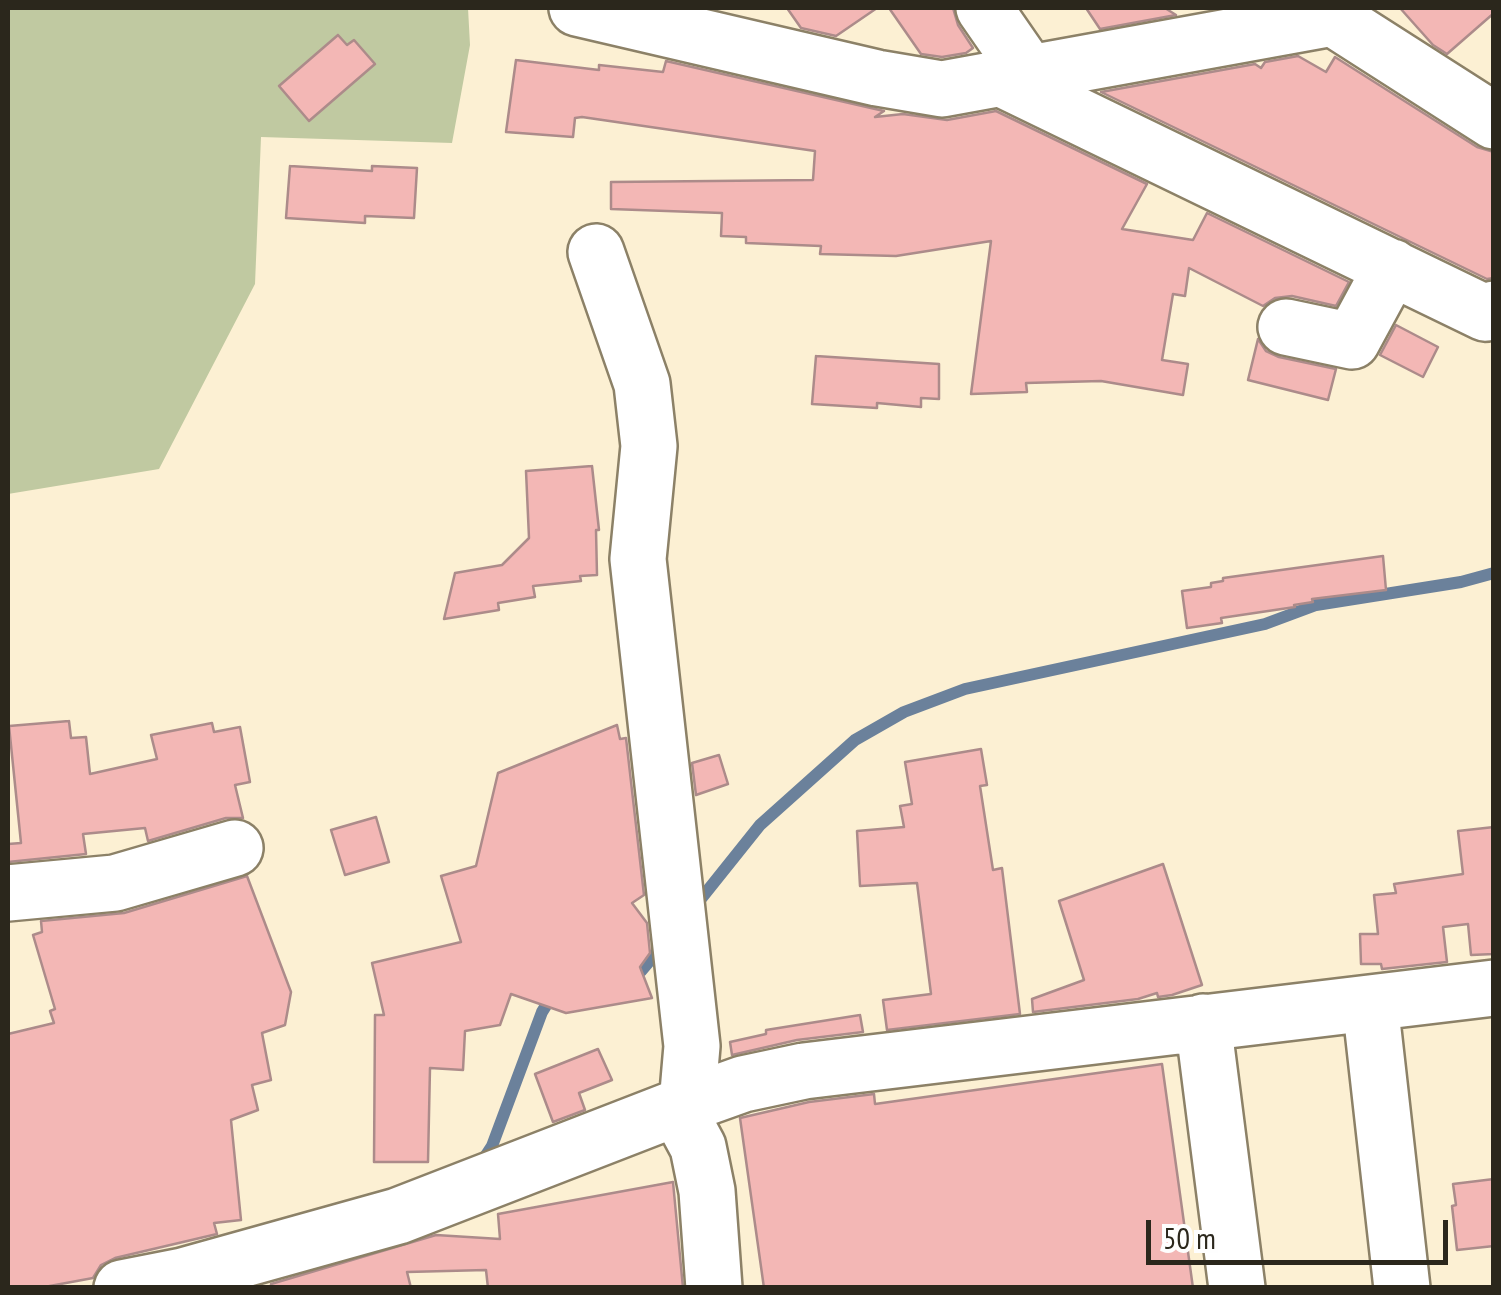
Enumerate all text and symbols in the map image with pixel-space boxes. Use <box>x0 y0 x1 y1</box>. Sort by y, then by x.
scale bar <box>1151 1200 1454 1262</box>
text: 50 m <box>1163 1218 1216 1257</box>

